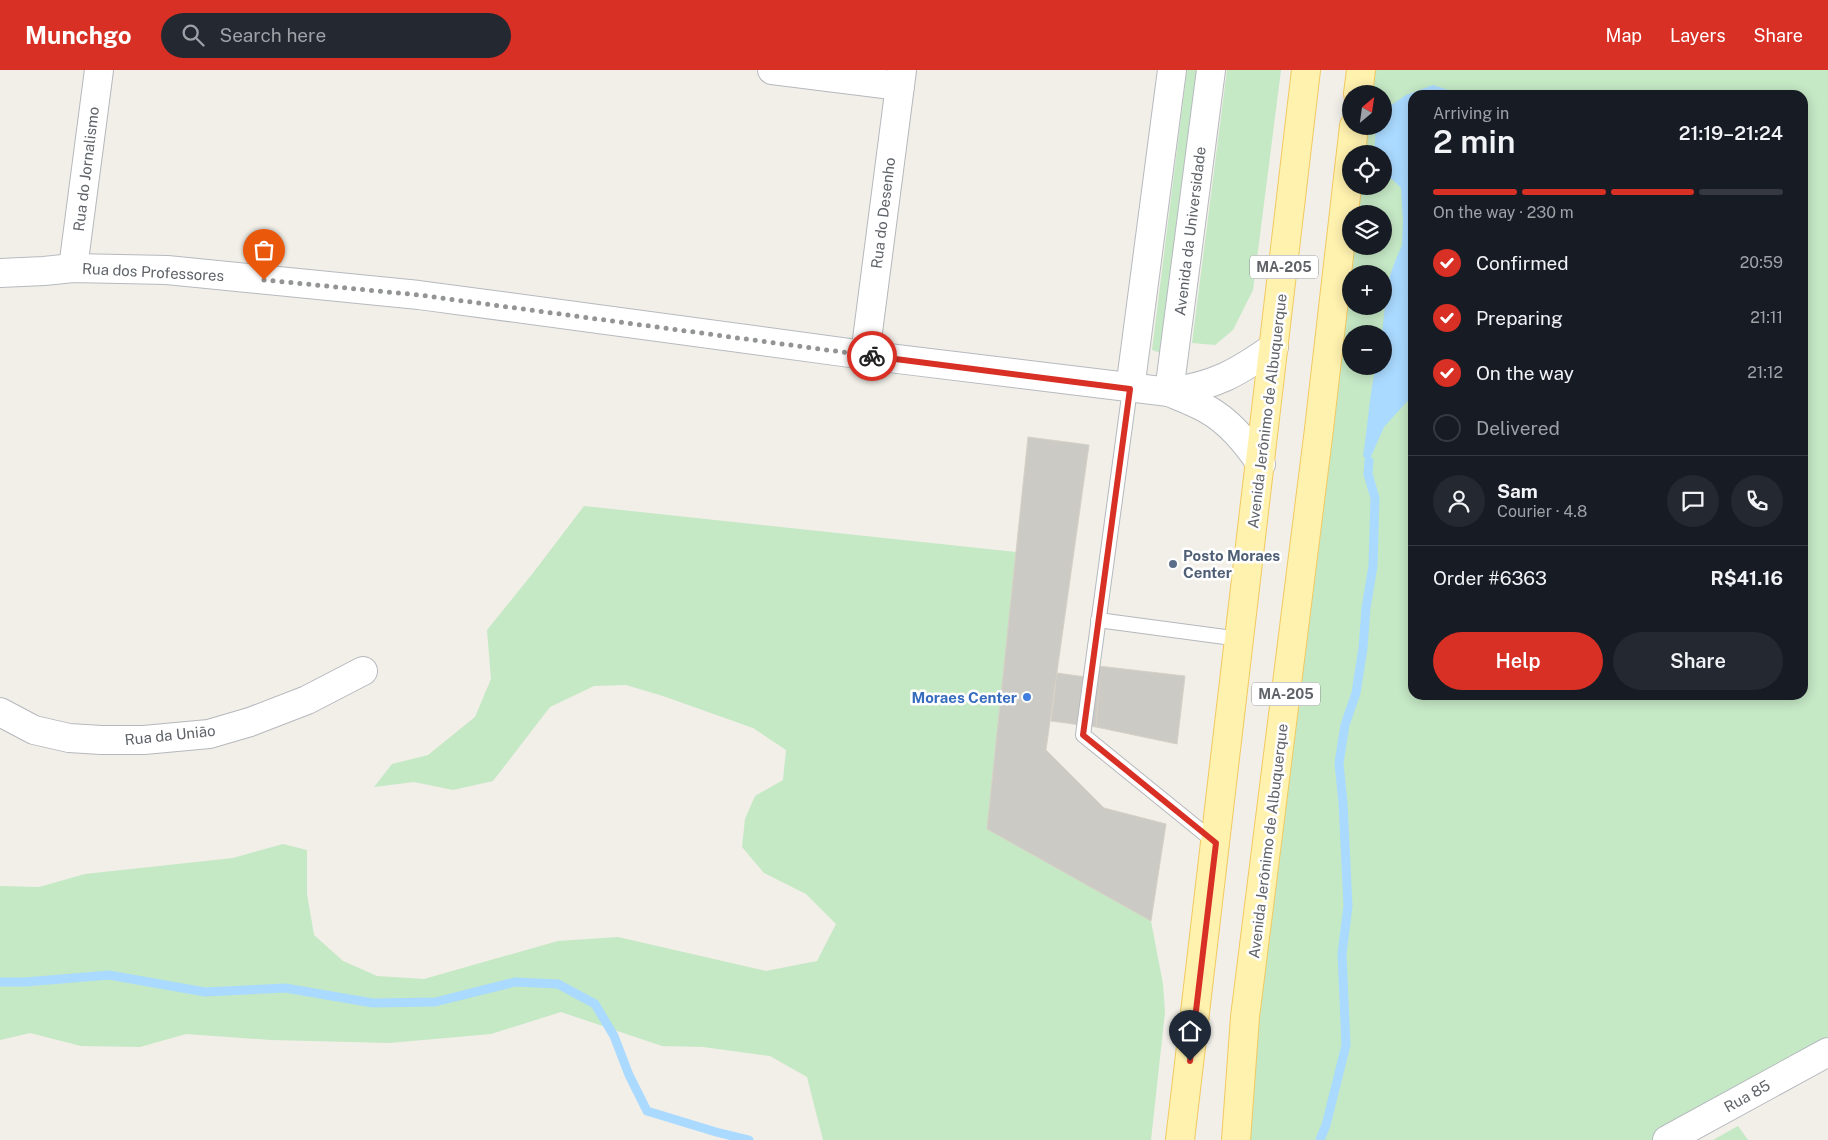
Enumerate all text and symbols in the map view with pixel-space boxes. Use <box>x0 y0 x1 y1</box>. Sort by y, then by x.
search box <box>161 13 511 58</box>
text: Munchgo <box>25 21 131 49</box>
icon: search <box>179 21 207 49</box>
text: Search here <box>219 24 326 46</box>
text: Map <box>1606 25 1642 46</box>
text: Layers <box>1670 25 1726 46</box>
text: Share <box>1754 25 1803 46</box>
north arrow <box>1342 85 1392 135</box>
map controls <box>1342 85 1392 375</box>
text: Arriving in <box>1433 104 1509 123</box>
street label: Rua do Jornalismo <box>70 106 102 232</box>
text: 21:19–21:24 <box>1679 122 1783 144</box>
text: 2 min <box>1433 123 1516 160</box>
street label: Avenida da Universidade <box>1171 145 1209 317</box>
button: locate <box>1342 145 1392 195</box>
street label: Rua do Desenho <box>868 156 898 270</box>
text: On the way · 230 m <box>1433 203 1574 222</box>
button: layers <box>1342 205 1392 255</box>
pin <box>243 229 285 280</box>
icon: bag <box>250 236 278 264</box>
icon: check <box>1433 249 1461 277</box>
text: Confirmed <box>1476 252 1569 274</box>
text: 20:59 <box>1740 253 1783 272</box>
road number: MA-205 <box>1250 256 1318 278</box>
street label: Rua dos Professores <box>82 260 224 284</box>
button: + <box>1342 265 1392 315</box>
street label: Avenida Jerônimo de Albuquerque <box>1244 293 1290 529</box>
icon: check <box>1433 304 1461 332</box>
text: Preparing <box>1476 307 1563 329</box>
text: 21:11 <box>1750 308 1783 327</box>
button: − <box>1342 325 1392 375</box>
courier <box>847 331 897 381</box>
icon: bike <box>858 342 886 370</box>
icon: check <box>1433 359 1461 387</box>
text: On the way <box>1476 362 1574 384</box>
text: 21:12 <box>1747 363 1783 382</box>
text: Delivered <box>1476 417 1560 439</box>
button: person <box>1433 475 1485 527</box>
button: chat <box>1667 475 1719 527</box>
button: phone <box>1731 475 1783 527</box>
text: Sam <box>1497 480 1538 502</box>
text: Courier · 4.8 <box>1497 502 1587 521</box>
place label: Posto Moraes Center <box>1183 547 1280 581</box>
marker: Posto Moraes Center <box>1167 558 1179 570</box>
text: Order #6363 <box>1433 567 1547 589</box>
text: R$41.16 <box>1710 567 1783 589</box>
button: Help <box>1433 632 1603 690</box>
button: Share <box>1613 632 1783 690</box>
road number: MA-205 <box>1252 682 1320 706</box>
place label: Moraes Center <box>912 689 1017 706</box>
marker: Moraes Center <box>1021 691 1033 703</box>
street label: Rua da União <box>124 722 216 748</box>
street label: Avenida Jerônimo de Albuquerque <box>1245 723 1291 959</box>
pin <box>1169 1010 1211 1061</box>
icon: home <box>1176 1017 1204 1045</box>
street label: Rua 85 <box>1721 1076 1773 1116</box>

